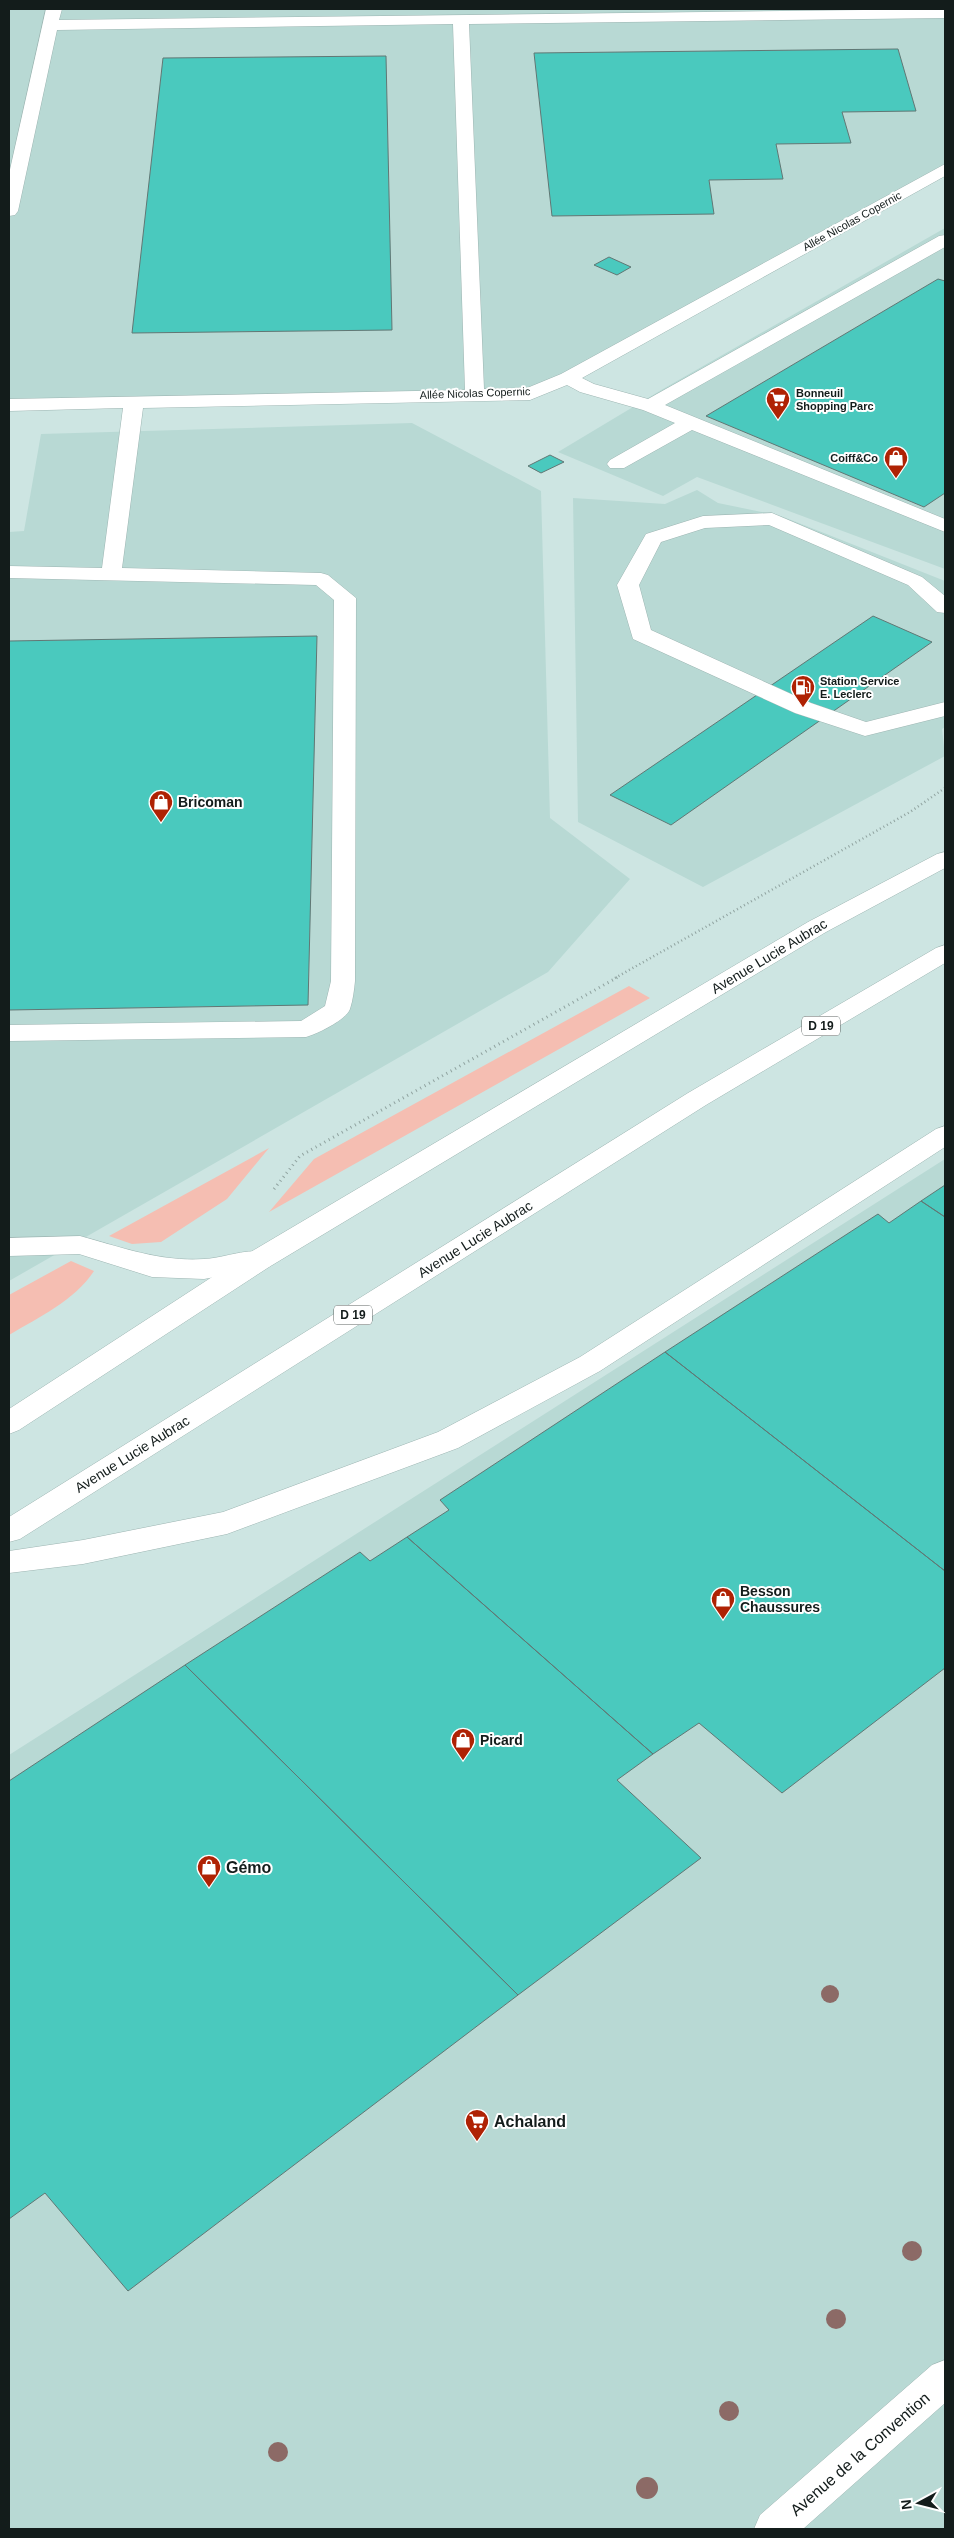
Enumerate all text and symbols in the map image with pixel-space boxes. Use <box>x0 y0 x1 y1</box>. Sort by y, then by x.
street label: Allée Nicolas Copernic <box>801 189 904 253</box>
street label: Allée Nicolas Copernic <box>419 385 531 401</box>
supermarket icon: Bonneuil Shopping Parc <box>765 386 791 420</box>
place label: Bonneuil Shopping Parc <box>796 387 874 412</box>
shop icon: Coiff&Co <box>883 445 909 479</box>
place label: Coiff&Co <box>830 452 878 464</box>
fuel station icon: Station Service E. Leclerc <box>790 674 816 708</box>
place label: Station Service E. Leclerc <box>820 675 899 700</box>
shop icon: Bricoman <box>148 789 174 823</box>
place label: Bricoman <box>178 794 243 810</box>
street label: Avenue Lucie Aubrac <box>708 915 830 997</box>
road number: D 19 <box>802 1016 840 1036</box>
street label: Avenue Lucie Aubrac <box>415 1197 535 1281</box>
road number: D 19 <box>334 1306 372 1324</box>
street label: Avenue Lucie Aubrac <box>72 1412 192 1496</box>
place label: Besson Chaussures <box>740 1583 820 1615</box>
shop icon: Besson Chaussures <box>710 1586 736 1620</box>
shop icon: Picard <box>450 1727 476 1761</box>
place label: Picard <box>480 1732 523 1748</box>
shop icon: Gémo <box>196 1854 222 1888</box>
place label: Gémo <box>226 1859 272 1876</box>
supermarket icon: Achaland <box>464 2108 490 2142</box>
place label: Achaland <box>494 2113 566 2130</box>
street label: Avenue de la Convention <box>787 2389 933 2519</box>
north arrow <box>894 2478 944 2528</box>
text: N <box>898 2499 915 2511</box>

